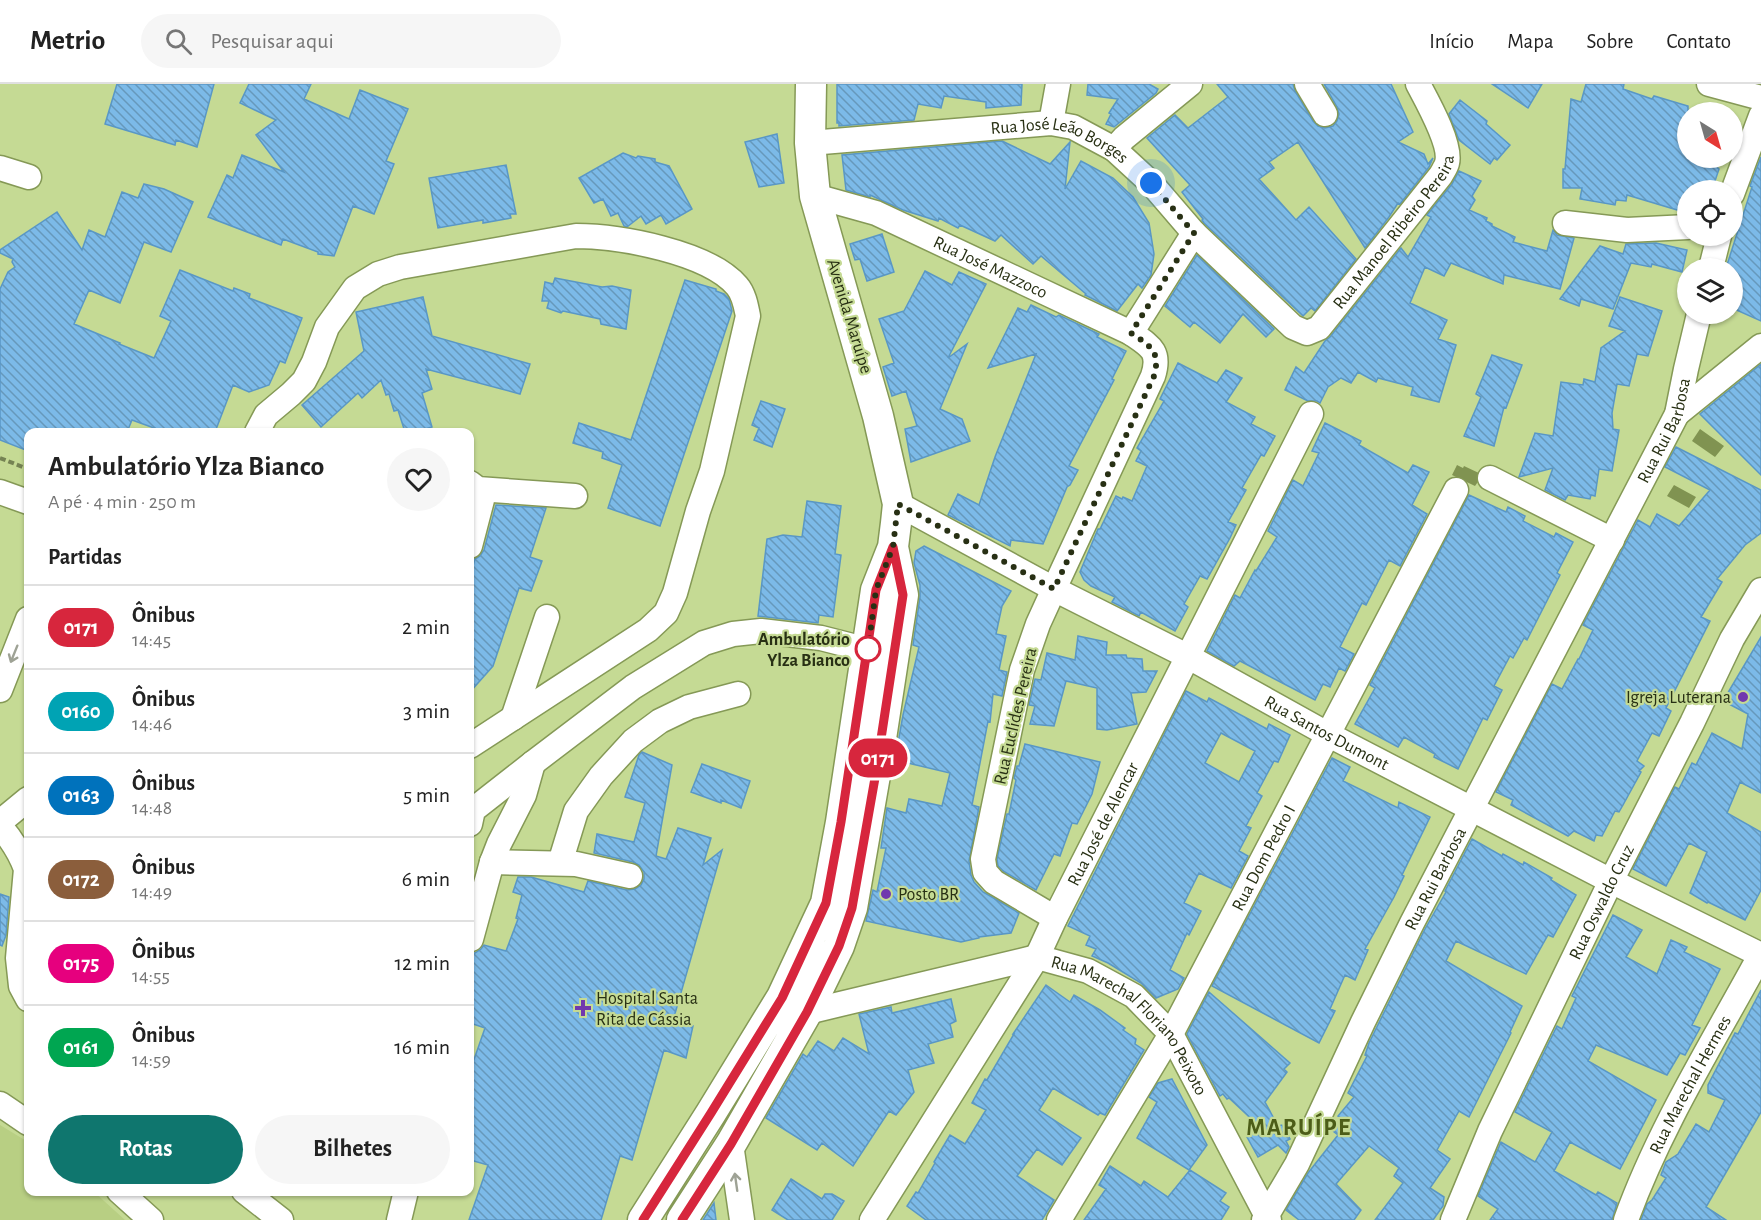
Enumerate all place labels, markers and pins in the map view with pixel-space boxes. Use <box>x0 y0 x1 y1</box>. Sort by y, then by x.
place label: Ambulatório Ylza Bianco <box>758 631 850 670</box>
marker: Ambulatório Ylza Bianco <box>855 636 881 662</box>
place label: Igreja Luterana <box>1626 689 1731 707</box>
marker: Igreja Luterana <box>1736 690 1750 704</box>
place label: Posto BR <box>898 886 959 904</box>
marker: Posto BR <box>879 887 893 901</box>
place label: Hospital Santa Rita de Cássia <box>596 990 698 1029</box>
marker: Hospital Santa Rita de Cássia <box>574 999 592 1017</box>

